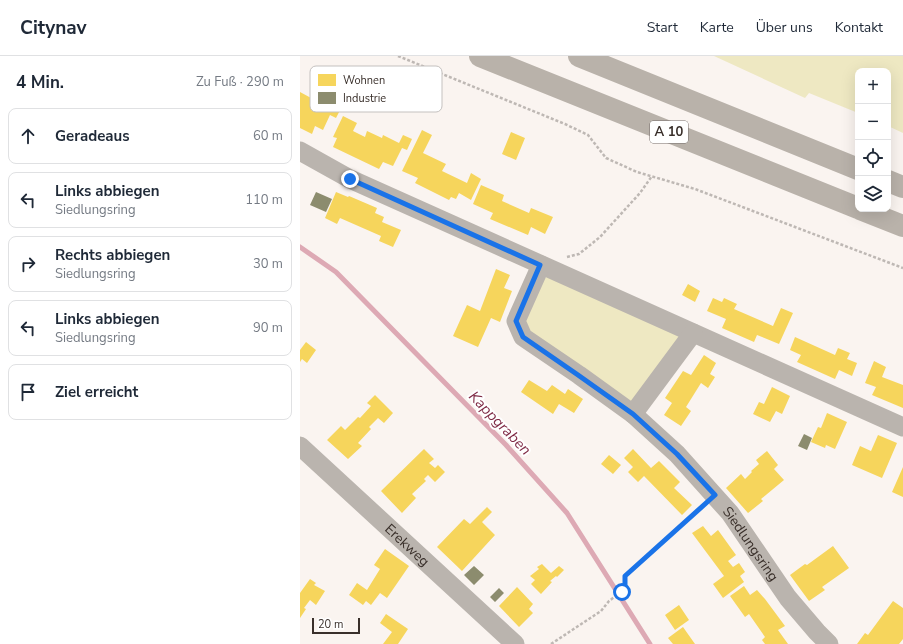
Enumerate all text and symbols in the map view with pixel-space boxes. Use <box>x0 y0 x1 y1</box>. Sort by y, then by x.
text: Citynav <box>20 15 87 41</box>
text: Start <box>647 18 678 37</box>
text: Karte <box>700 18 734 37</box>
text: Über uns <box>756 18 813 37</box>
text: Kontakt <box>835 18 883 37</box>
legend <box>310 66 442 112</box>
map controls <box>855 68 891 212</box>
button: + <box>855 68 891 104</box>
text: 4 Min. <box>16 71 64 94</box>
text: Zu Fuß · 290 m <box>196 73 284 91</box>
text: Wohnen <box>343 73 385 88</box>
text: Industrie <box>343 91 386 106</box>
button: − <box>855 104 891 140</box>
road number: A 10 <box>650 121 688 143</box>
icon: ahead <box>17 125 39 147</box>
text: Geradeaus <box>55 126 130 146</box>
text: 60 m <box>253 127 283 145</box>
button: locate <box>855 140 891 176</box>
route end <box>341 170 359 188</box>
button: layers <box>855 176 891 212</box>
text: Links abbiegen <box>55 181 159 201</box>
icon: left <box>17 189 39 211</box>
text: 110 m <box>245 191 283 209</box>
text: Siedlungsring <box>55 201 136 219</box>
text: Rechts abbiegen <box>55 245 170 265</box>
icon: right <box>17 253 39 275</box>
text: 30 m <box>253 255 283 273</box>
text: Siedlungsring <box>55 265 136 283</box>
text: Links abbiegen <box>55 309 159 329</box>
icon: left <box>17 317 39 339</box>
text: 90 m <box>253 319 283 337</box>
text: Siedlungsring <box>55 329 136 347</box>
icon: arrive <box>17 381 39 403</box>
text: Ziel erreicht <box>55 382 138 402</box>
water label: Kappgraben <box>464 387 536 459</box>
street label: Siedlungsring <box>719 502 783 585</box>
street label: Erekweg <box>381 519 434 570</box>
route start <box>613 583 631 601</box>
scale bar <box>312 616 360 635</box>
text: 20 m <box>318 617 343 632</box>

